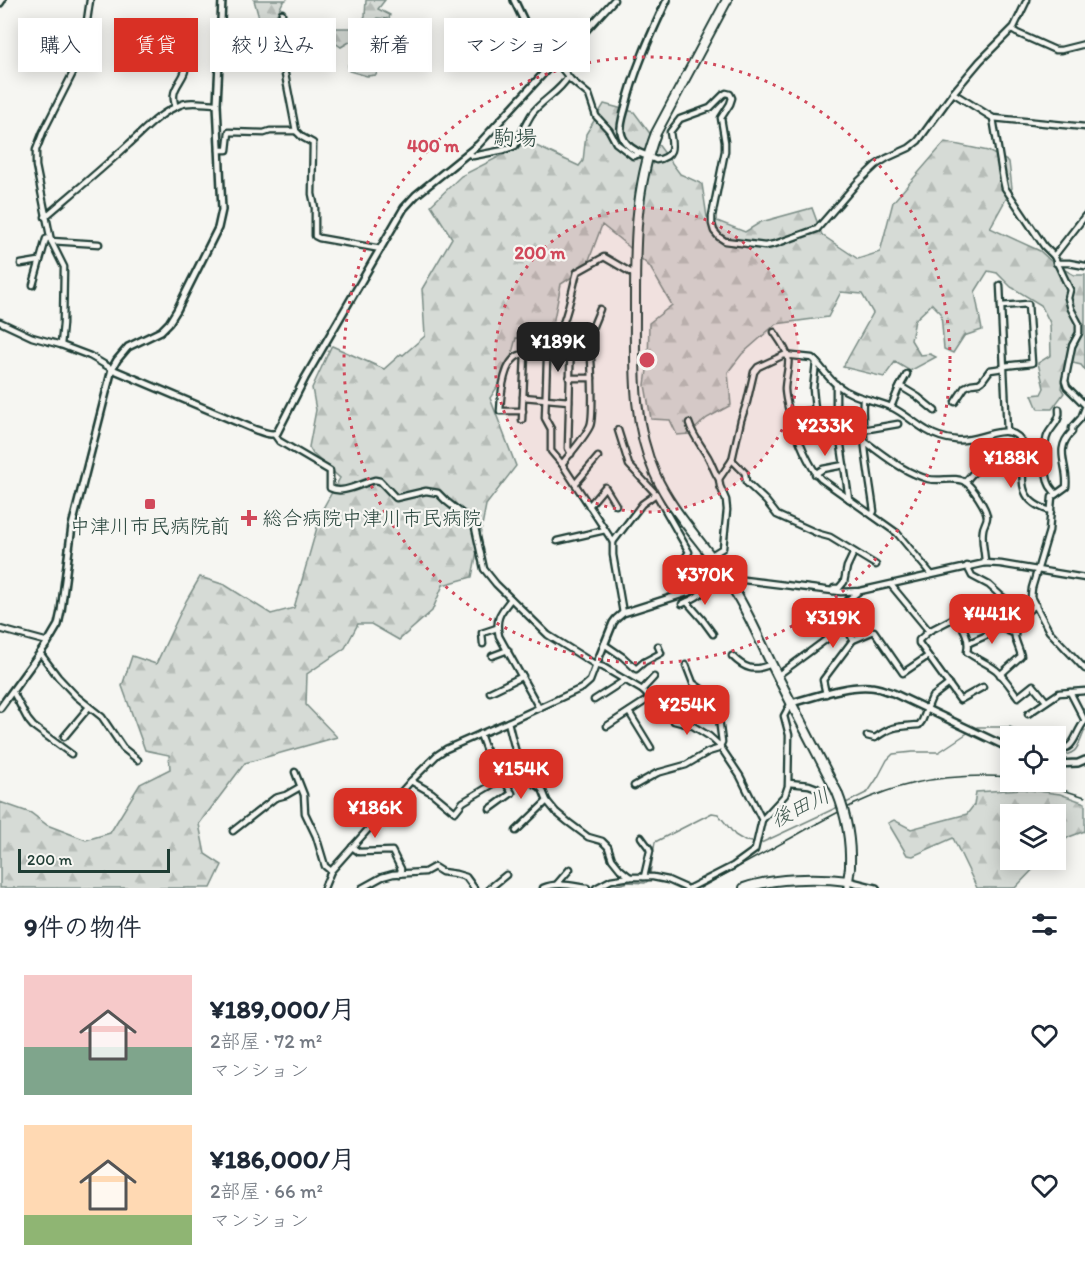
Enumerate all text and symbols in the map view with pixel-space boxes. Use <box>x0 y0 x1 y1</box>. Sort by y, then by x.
chip: 購入 <box>18 18 102 72</box>
chip: 賃貸 <box>114 18 198 72</box>
chip: 絞り込み <box>210 18 336 72</box>
chip: 新着 <box>348 18 432 72</box>
chip: マンション <box>444 18 590 72</box>
district label: 駒場 <box>493 124 537 151</box>
text: 400 m <box>407 135 460 157</box>
text: 200 m <box>515 242 566 264</box>
pin: ¥189K <box>516 322 600 373</box>
text: ¥189K <box>531 329 585 353</box>
centre of rings <box>637 350 657 370</box>
pin: ¥233K <box>783 406 867 457</box>
text: ¥233K <box>797 413 853 437</box>
pin: ¥188K <box>969 438 1053 489</box>
text: ¥188K <box>983 445 1039 469</box>
marker: 中津川市民病院前 <box>143 497 157 511</box>
place label: 総合病院中津川市民病院 <box>262 506 482 530</box>
marker: 総合病院中津川市民病院 <box>240 509 258 527</box>
place label: 中津川市民病院前 <box>70 514 230 538</box>
pin: ¥370K <box>663 555 747 606</box>
text: ¥370K <box>676 562 734 586</box>
pin: ¥441K <box>950 594 1034 645</box>
pin: ¥319K <box>791 598 875 649</box>
text: ¥441K <box>963 601 1021 625</box>
text: ¥319K <box>806 605 860 629</box>
pin: ¥254K <box>645 685 729 736</box>
text: ¥254K <box>658 692 716 716</box>
map controls <box>1000 726 1066 870</box>
button: locate <box>1000 726 1066 792</box>
pin: ¥154K <box>479 749 563 800</box>
text: ¥154K <box>493 756 549 780</box>
water label: 後田川 <box>766 782 834 832</box>
pin: ¥186K <box>333 788 417 839</box>
text: ¥186K <box>348 795 402 819</box>
button: layers <box>1000 804 1066 870</box>
scale bar <box>18 846 170 874</box>
text: 200 m <box>27 850 72 869</box>
icon: filters <box>1028 908 1061 941</box>
text: 9件の物件 <box>24 911 142 943</box>
text: ¥189,000/月 <box>210 993 356 1025</box>
icon: home <box>72 999 144 1071</box>
icon: heart <box>1028 1019 1061 1052</box>
text: 2部屋 · 72 m² <box>210 1029 322 1053</box>
text: マンション <box>210 1058 309 1082</box>
text: ¥186,000/月 <box>210 1143 356 1175</box>
icon: home <box>72 1149 144 1221</box>
icon: heart <box>1028 1169 1061 1202</box>
text: 2部屋 · 66 m² <box>210 1179 323 1203</box>
text: マンション <box>210 1208 309 1232</box>

